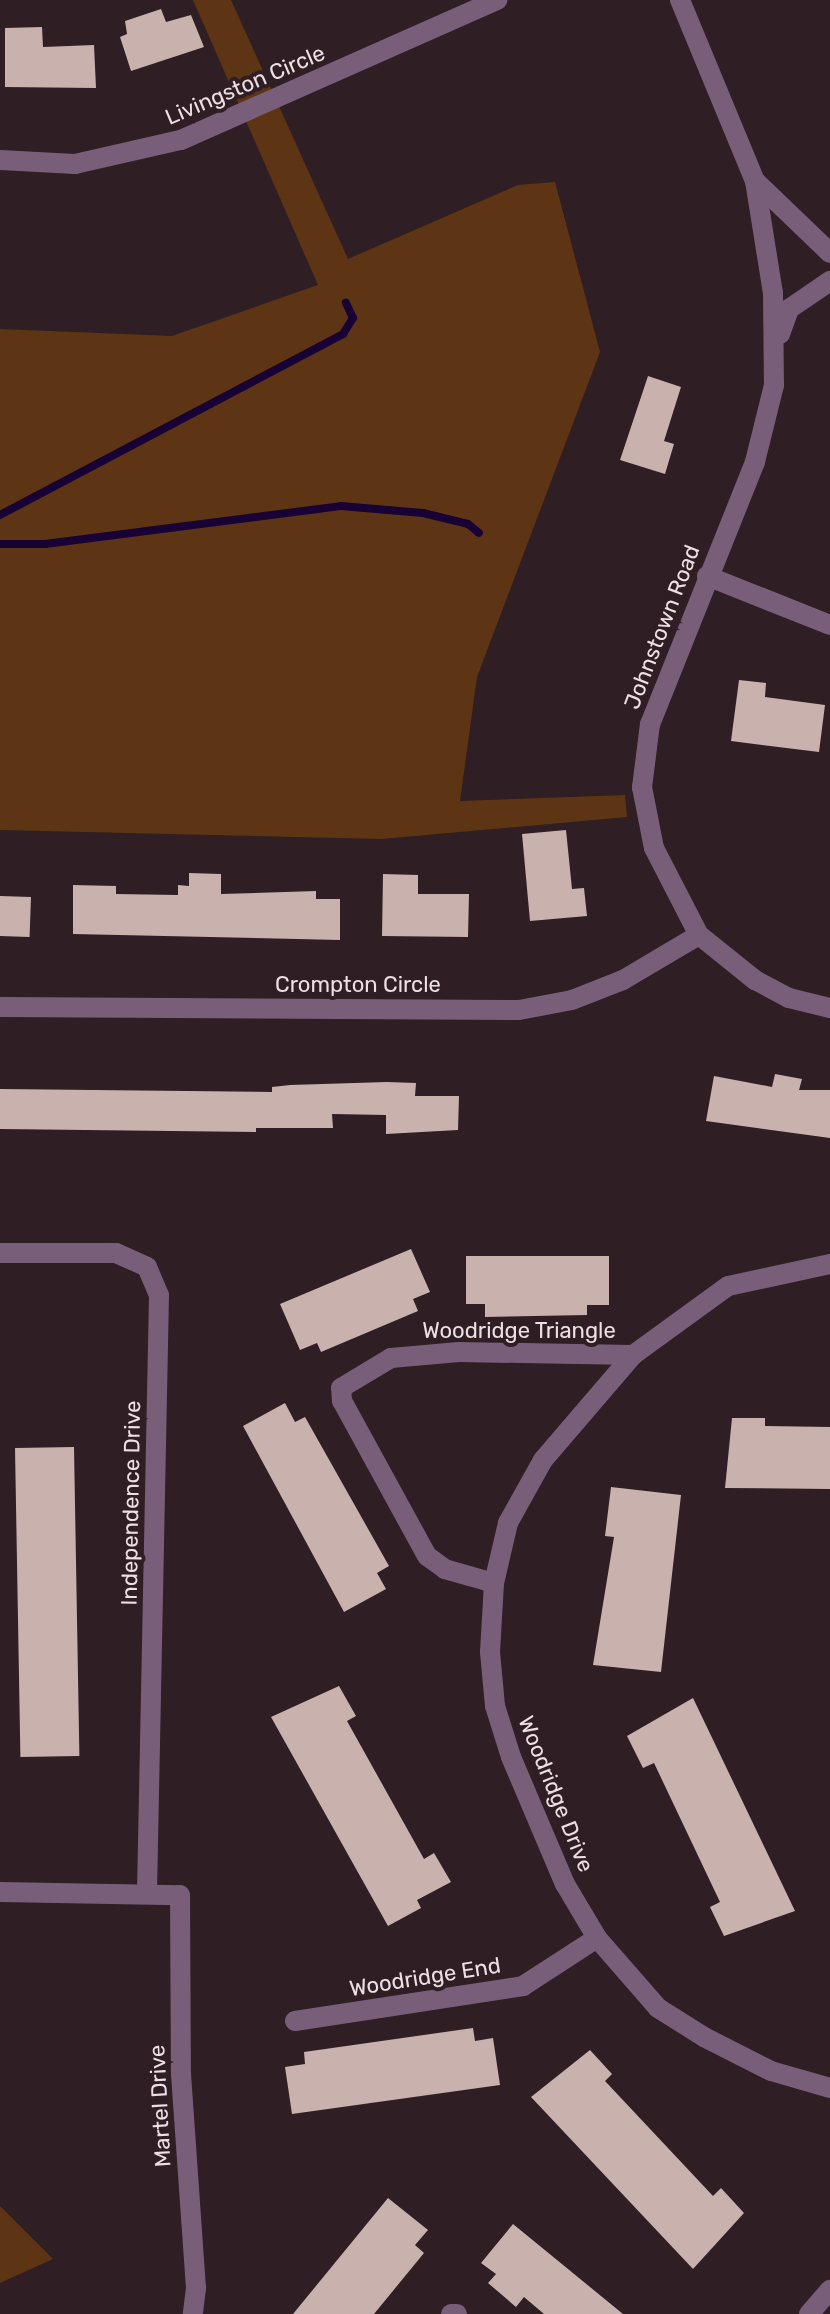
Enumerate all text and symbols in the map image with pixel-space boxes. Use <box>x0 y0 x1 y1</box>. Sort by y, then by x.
street label: Livingston Circle <box>161 39 329 131</box>
street label: Johnstown Road <box>619 541 705 713</box>
street label: Crompton Circle <box>275 972 441 998</box>
street label: Woodridge Triangle <box>422 1318 616 1344</box>
street label: Independence Drive <box>116 1400 146 1606</box>
street label: Woodridge Drive <box>513 1712 599 1876</box>
street label: Woodridge End <box>347 1952 503 2002</box>
street label: Martel Drive <box>144 2044 176 2168</box>

